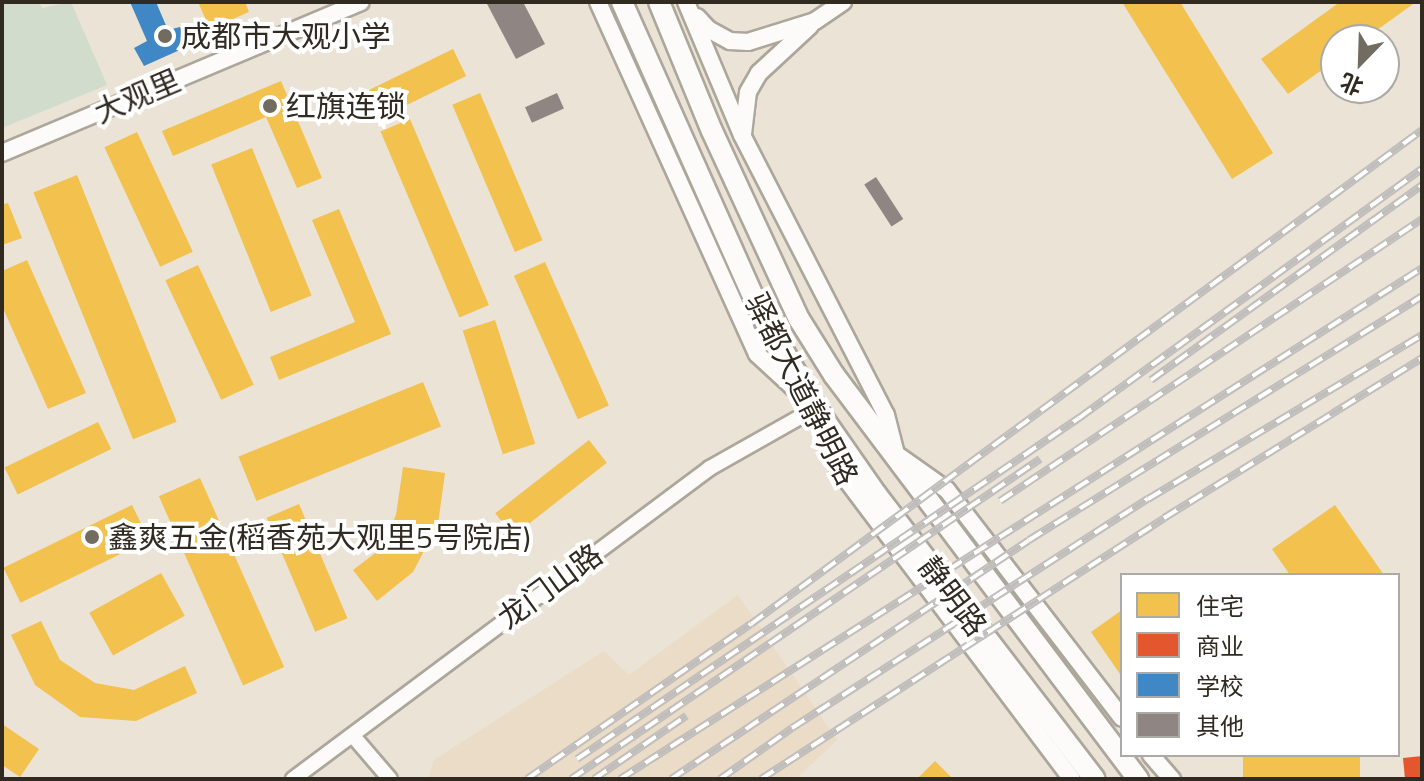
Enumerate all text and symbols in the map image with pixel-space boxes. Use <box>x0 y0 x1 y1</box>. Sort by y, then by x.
place label: 成都市大观小学 <box>181 18 391 54</box>
north arrow <box>1320 24 1400 104</box>
marker: 成都市大观小学 <box>156 27 174 45</box>
street label: 大观里 <box>89 62 185 130</box>
text: 北 <box>1335 64 1368 104</box>
place label: 红旗连锁 <box>286 88 406 124</box>
marker: 红旗连锁 <box>261 97 279 115</box>
street label: 驿都大道静明路 <box>738 287 866 491</box>
place label: 鑫爽五金(稻香苑大观里5号院店) <box>108 519 531 555</box>
marker: 鑫爽五金(稻香苑大观里5号院店) <box>83 528 101 546</box>
street label: 龙门山路 <box>491 536 609 636</box>
street label: 静明路 <box>912 549 994 643</box>
legend <box>1120 573 1400 757</box>
text: 住宅 <box>1196 588 1244 624</box>
text: 商业 <box>1196 628 1244 664</box>
text: 学校 <box>1196 668 1244 704</box>
text: 其他 <box>1196 708 1244 744</box>

